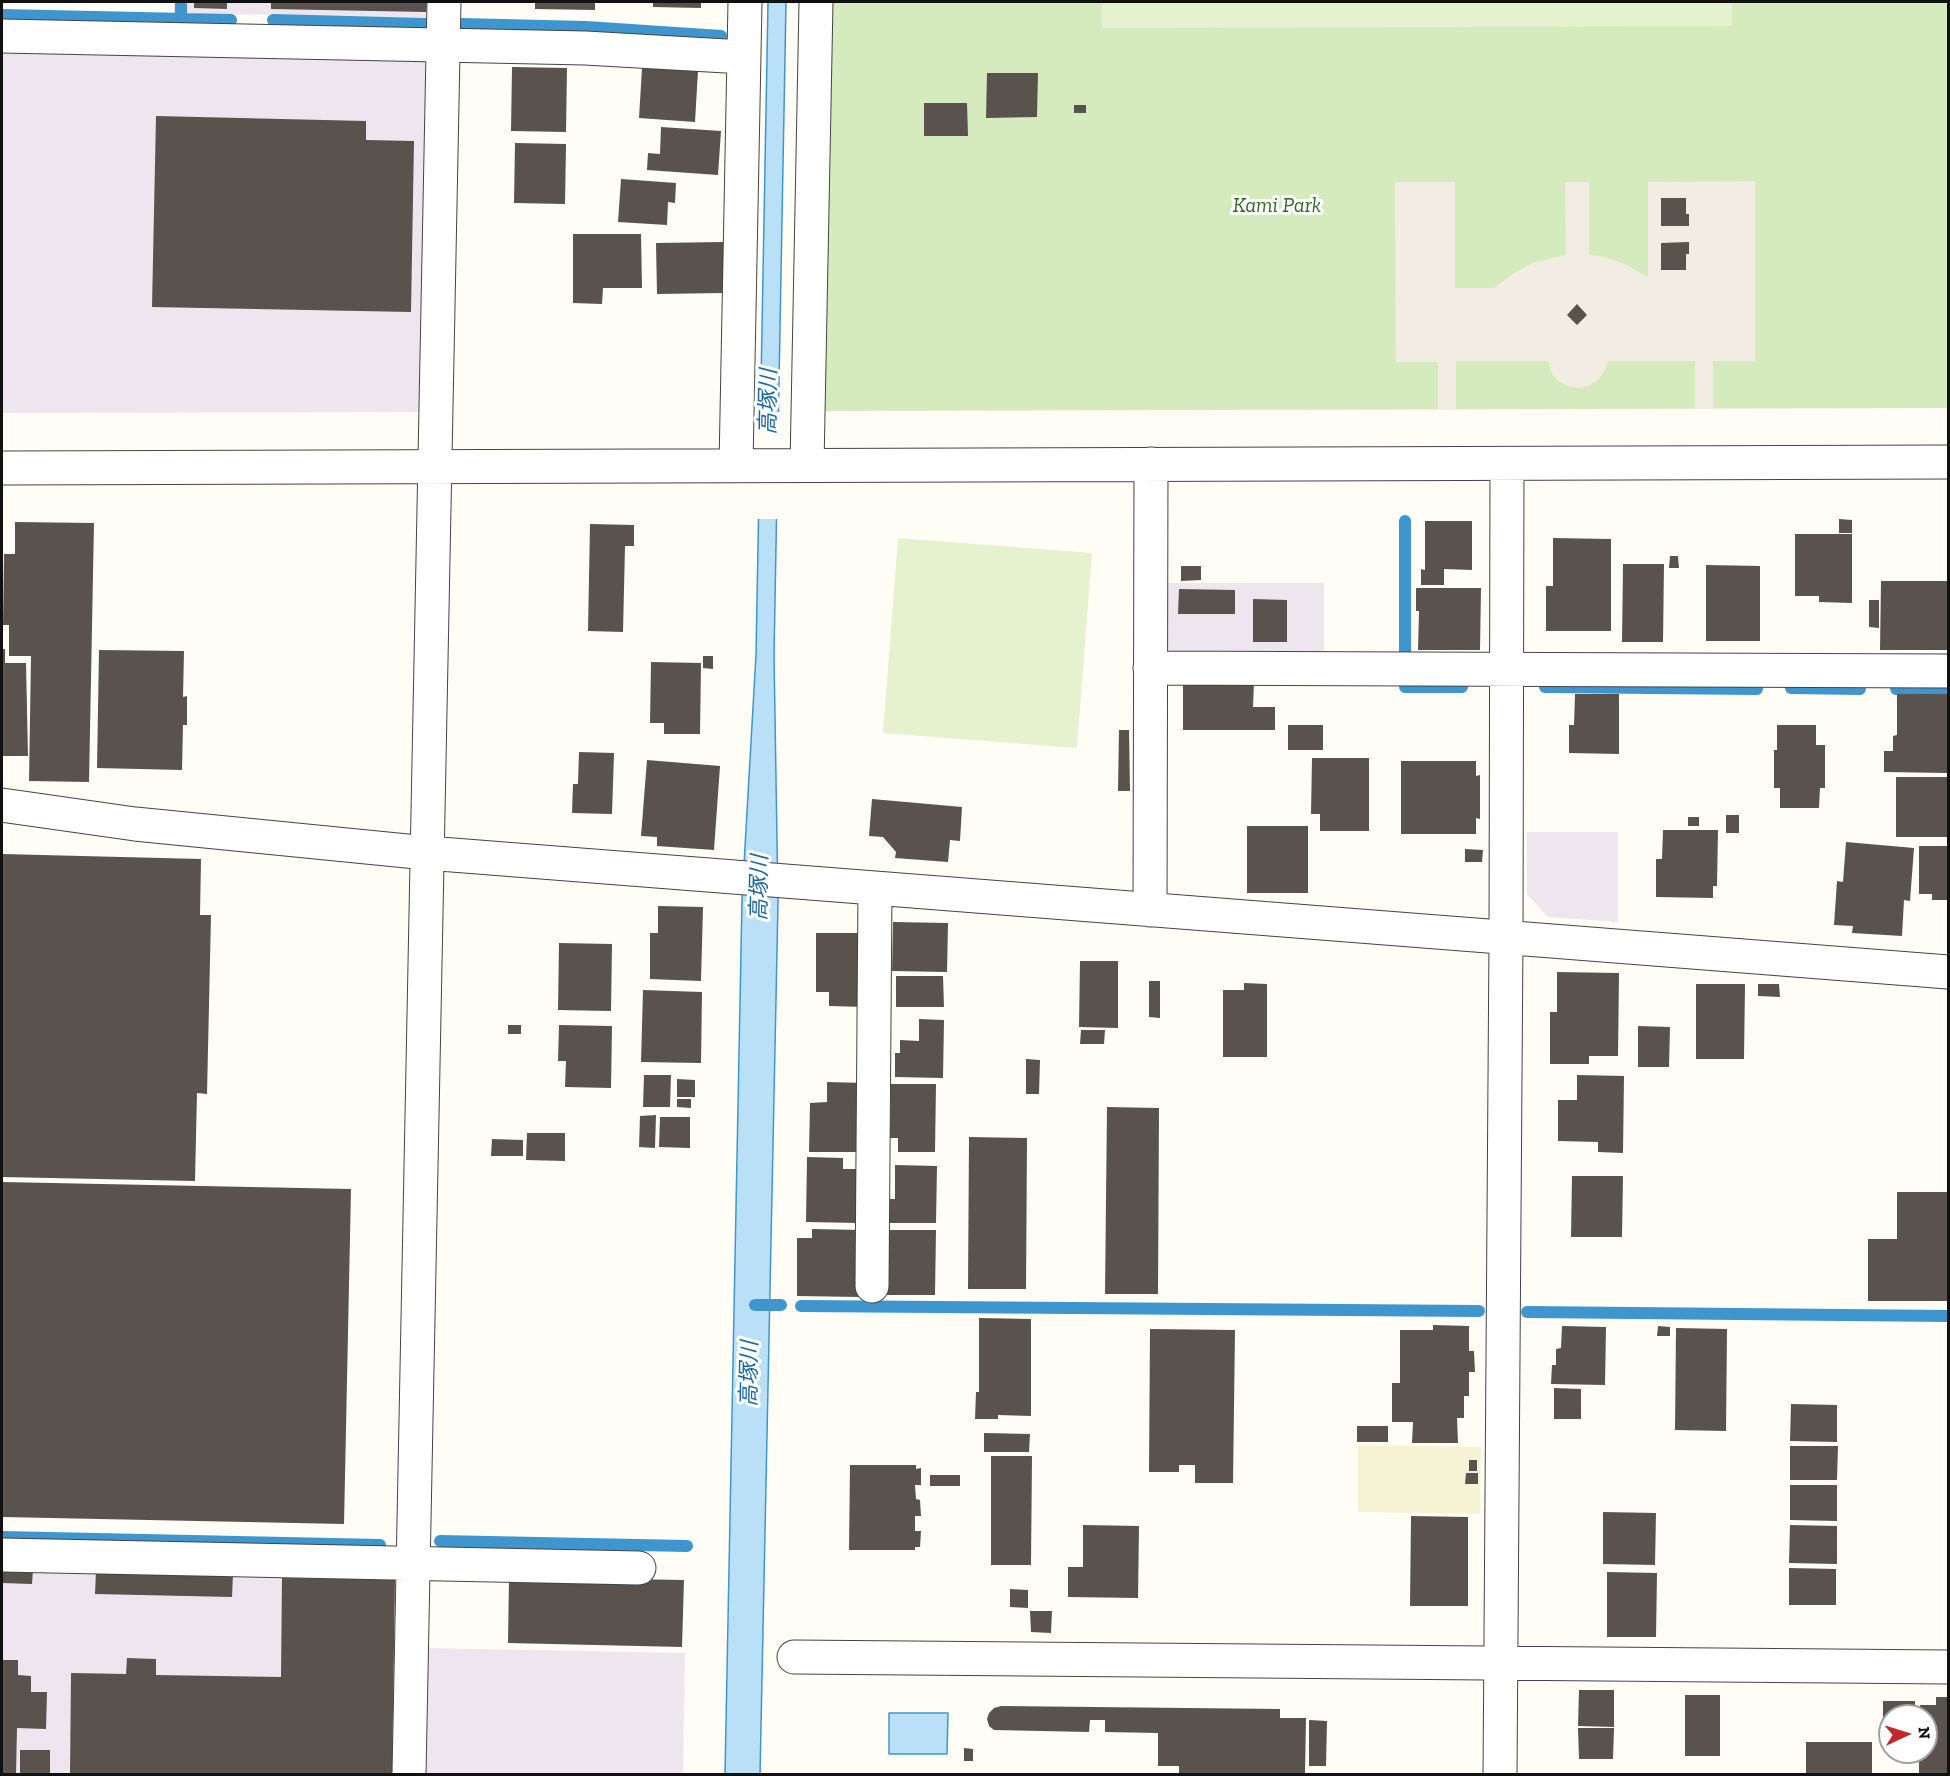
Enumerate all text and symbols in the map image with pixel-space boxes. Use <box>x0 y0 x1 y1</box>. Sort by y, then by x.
park label: Kami Park <box>1233 193 1321 219</box>
water label: 高塚川 <box>755 369 783 435</box>
water label: 高塚川 <box>746 855 774 921</box>
water label: 高塚川 <box>736 1341 764 1407</box>
north arrow <box>1878 1704 1938 1764</box>
text: N <box>1915 1726 1934 1740</box>

